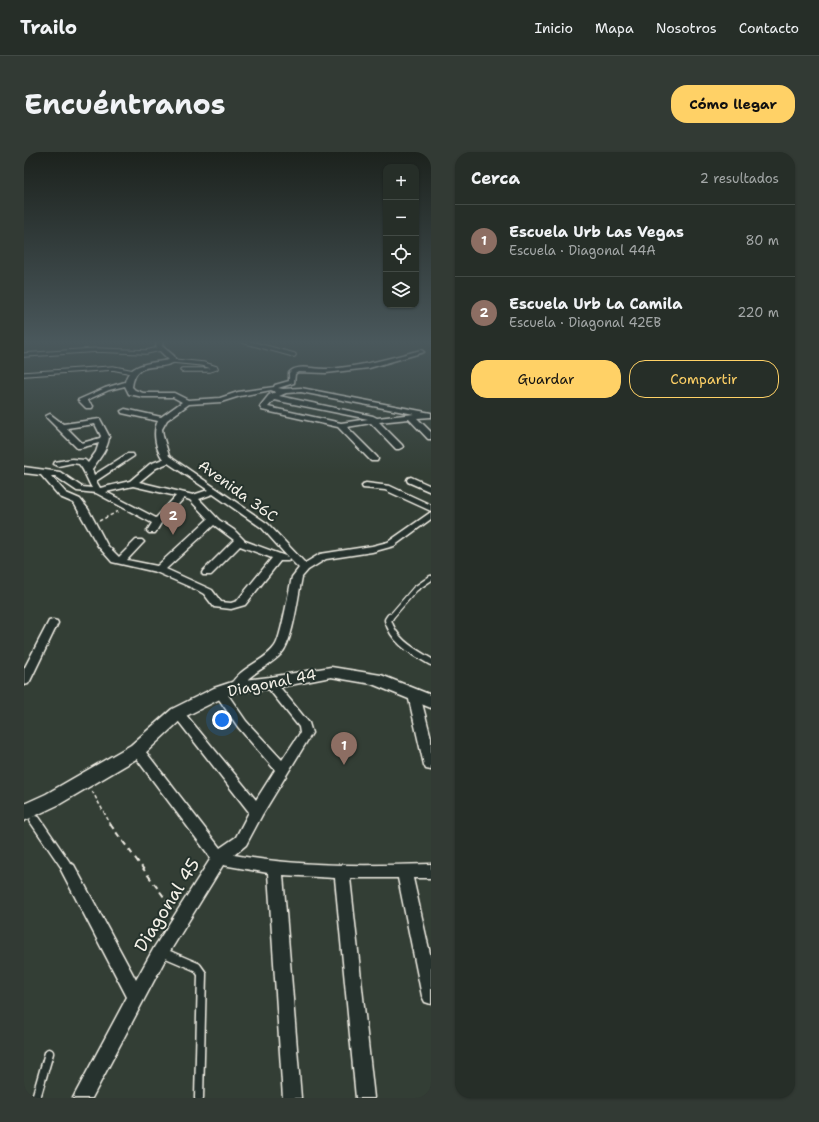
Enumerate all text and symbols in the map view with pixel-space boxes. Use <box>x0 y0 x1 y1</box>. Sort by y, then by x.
text: Trailo <box>20 15 77 40</box>
text: Inicio <box>535 19 573 37</box>
text: Mapa <box>595 19 634 37</box>
text: Nosotros <box>656 19 717 37</box>
text: Contacto <box>739 19 799 37</box>
text: Encuéntranos <box>24 85 226 123</box>
button: Cómo llegar <box>671 85 795 123</box>
map controls <box>383 164 419 308</box>
button: + <box>383 164 419 200</box>
text: Cerca <box>471 167 520 189</box>
text: 2 resultados <box>700 170 779 187</box>
button: − <box>383 200 419 236</box>
text: Escuela Urb Las Vegas <box>509 222 684 242</box>
text: 1 <box>481 232 487 249</box>
text: 80 m <box>745 232 779 249</box>
button: locate <box>383 236 419 272</box>
text: Escuela · Diagonal 44A <box>509 242 656 259</box>
button: layers <box>383 272 419 308</box>
text: Escuela Urb La Camila <box>509 294 682 314</box>
text: 2 <box>479 304 489 321</box>
text: 220 m <box>737 304 779 321</box>
text: Escuela · Diagonal 42EB <box>509 314 661 331</box>
button: Guardar <box>471 360 621 398</box>
button: Compartir <box>629 360 779 398</box>
street label: Avenida 36C <box>194 455 282 527</box>
pin: 2 <box>160 502 186 535</box>
street label: Diagonal 44 <box>226 665 318 701</box>
your location <box>212 710 232 730</box>
pin: 1 <box>331 732 357 765</box>
street label: Diagonal 45 <box>129 854 205 956</box>

